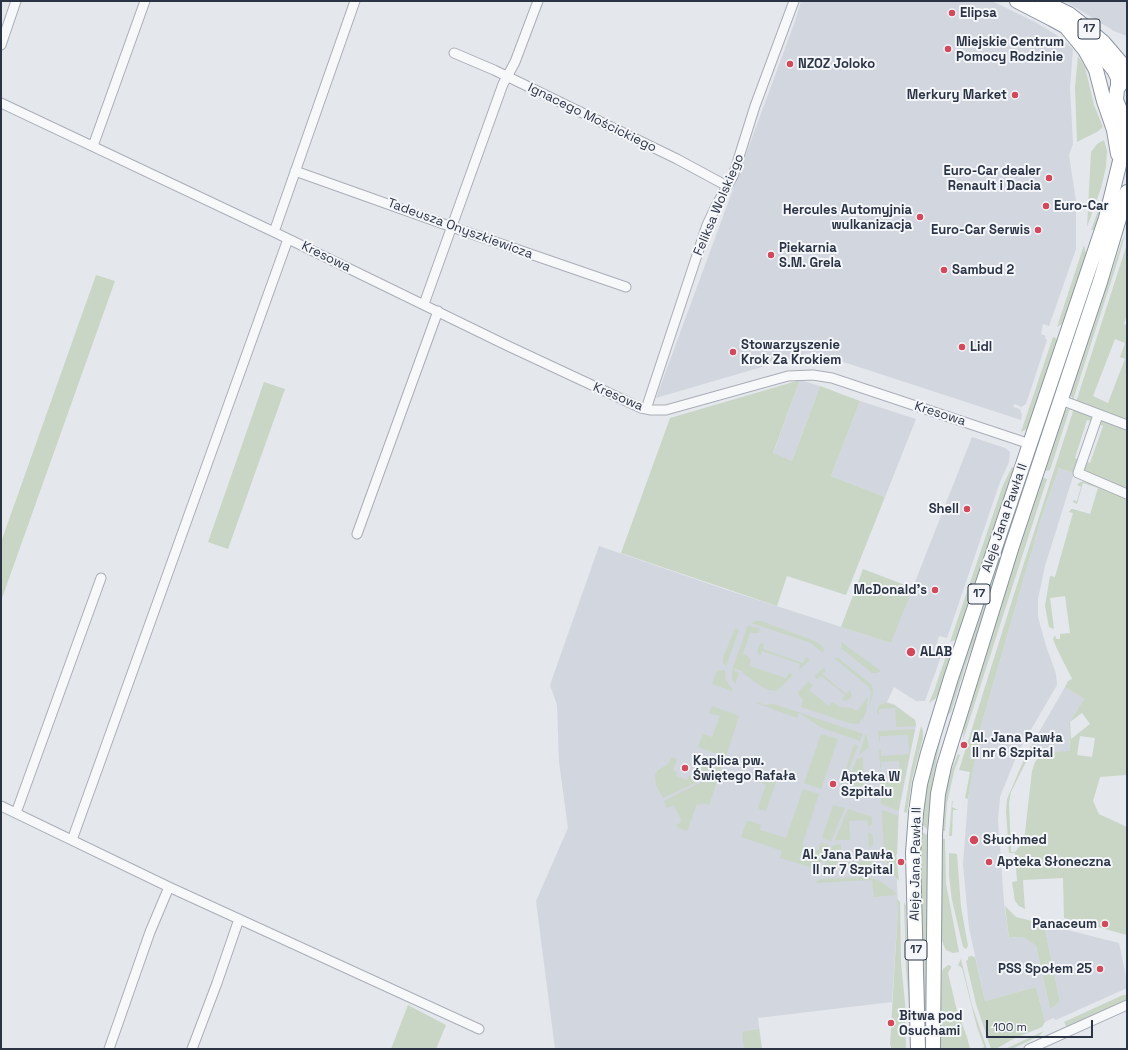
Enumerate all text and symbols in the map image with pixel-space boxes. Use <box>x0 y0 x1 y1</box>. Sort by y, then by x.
place label: Elipsa <box>960 5 997 21</box>
marker: Elipsa <box>947 8 957 18</box>
road number: 17 <box>1078 19 1100 39</box>
place label: Miejskie Centrum Pomocy Rodzinie <box>956 34 1064 65</box>
marker: Miejskie Centrum Pomocy Rodzinie <box>943 44 953 54</box>
place label: NZOZ Joloko <box>798 56 875 72</box>
marker: NZOZ Joloko <box>785 59 795 69</box>
street label: Ignacego Mościckiego <box>525 80 659 156</box>
place label: Merkury Market <box>907 87 1007 103</box>
marker: Merkury Market <box>1010 90 1020 100</box>
street label: Feliksa Wolskiego <box>691 152 747 258</box>
place label: Euro-Car dealer Renault i Dacia <box>944 163 1041 194</box>
marker: Euro-Car dealer Renault i Dacia <box>1044 173 1054 183</box>
street label: Tadeusza Onyszkiewicza <box>385 195 535 263</box>
place label: Euro-Car <box>1054 198 1109 214</box>
marker: Euro-Car <box>1041 201 1051 211</box>
place label: Hercules Automyjnia wulkanizacja <box>783 202 912 233</box>
marker: Hercules Automyjnia wulkanizacja <box>915 212 925 222</box>
place label: Euro-Car Serwis <box>931 222 1030 238</box>
marker: Euro-Car Serwis <box>1033 225 1043 235</box>
street label: Kresowa <box>299 238 353 276</box>
place label: Piekarnia S.M. Grela <box>779 240 841 271</box>
marker: Piekarnia S.M. Grela <box>766 250 776 260</box>
place label: Sambud 2 <box>952 262 1014 278</box>
marker: Sambud 2 <box>939 265 949 275</box>
place label: Stowarzyszenie Krok Za Krokiem <box>741 337 841 368</box>
place label: Lidl <box>970 339 992 355</box>
marker: Lidl <box>957 342 967 352</box>
marker: Stowarzyszenie Krok Za Krokiem <box>728 347 738 357</box>
street label: Kresowa <box>591 379 645 415</box>
street label: Kresowa <box>912 398 968 430</box>
street label: Aleje Jana Pawła II <box>979 462 1031 574</box>
place label: Shell <box>929 501 959 517</box>
marker: Shell <box>962 504 972 514</box>
place label: McDonald's <box>854 582 927 598</box>
road number: 17 <box>968 584 990 604</box>
marker: McDonald's <box>930 585 940 595</box>
place label: ALAB <box>920 644 952 660</box>
marker: ALAB <box>905 646 917 658</box>
place label: Al. Jana Pawła II nr 6 Szpital <box>972 730 1063 761</box>
marker: Al. Jana Pawła II nr 6 Szpital <box>959 740 969 750</box>
place label: Kaplica pw. Świętego Rafała <box>693 753 796 784</box>
marker: Kaplica pw. Świętego Rafała <box>680 763 690 773</box>
place label: Apteka W Szpitalu <box>841 769 900 800</box>
marker: Apteka W Szpitalu <box>828 779 838 789</box>
street label: Aleje Jana Pawła II <box>907 807 925 921</box>
place label: Słuchmed <box>983 832 1047 848</box>
marker: Słuchmed <box>968 834 980 846</box>
place label: Al. Jana Pawła II nr 7 Szpital <box>802 847 893 878</box>
place label: Apteka Słoneczna <box>997 854 1111 870</box>
marker: Al. Jana Pawła II nr 7 Szpital <box>896 857 906 867</box>
marker: Apteka Słoneczna <box>984 857 994 867</box>
place label: Panaceum <box>1032 916 1097 932</box>
marker: Panaceum <box>1100 919 1110 929</box>
road number: 17 <box>905 940 927 960</box>
place label: PSS Społem 25 <box>998 961 1092 977</box>
marker: PSS Społem 25 <box>1095 964 1105 974</box>
place label: Bitwa pod Osuchami <box>899 1008 963 1039</box>
scale bar <box>988 1012 1095 1038</box>
marker: Bitwa pod Osuchami <box>886 1018 896 1028</box>
text: 100 m <box>993 1019 1027 1035</box>

